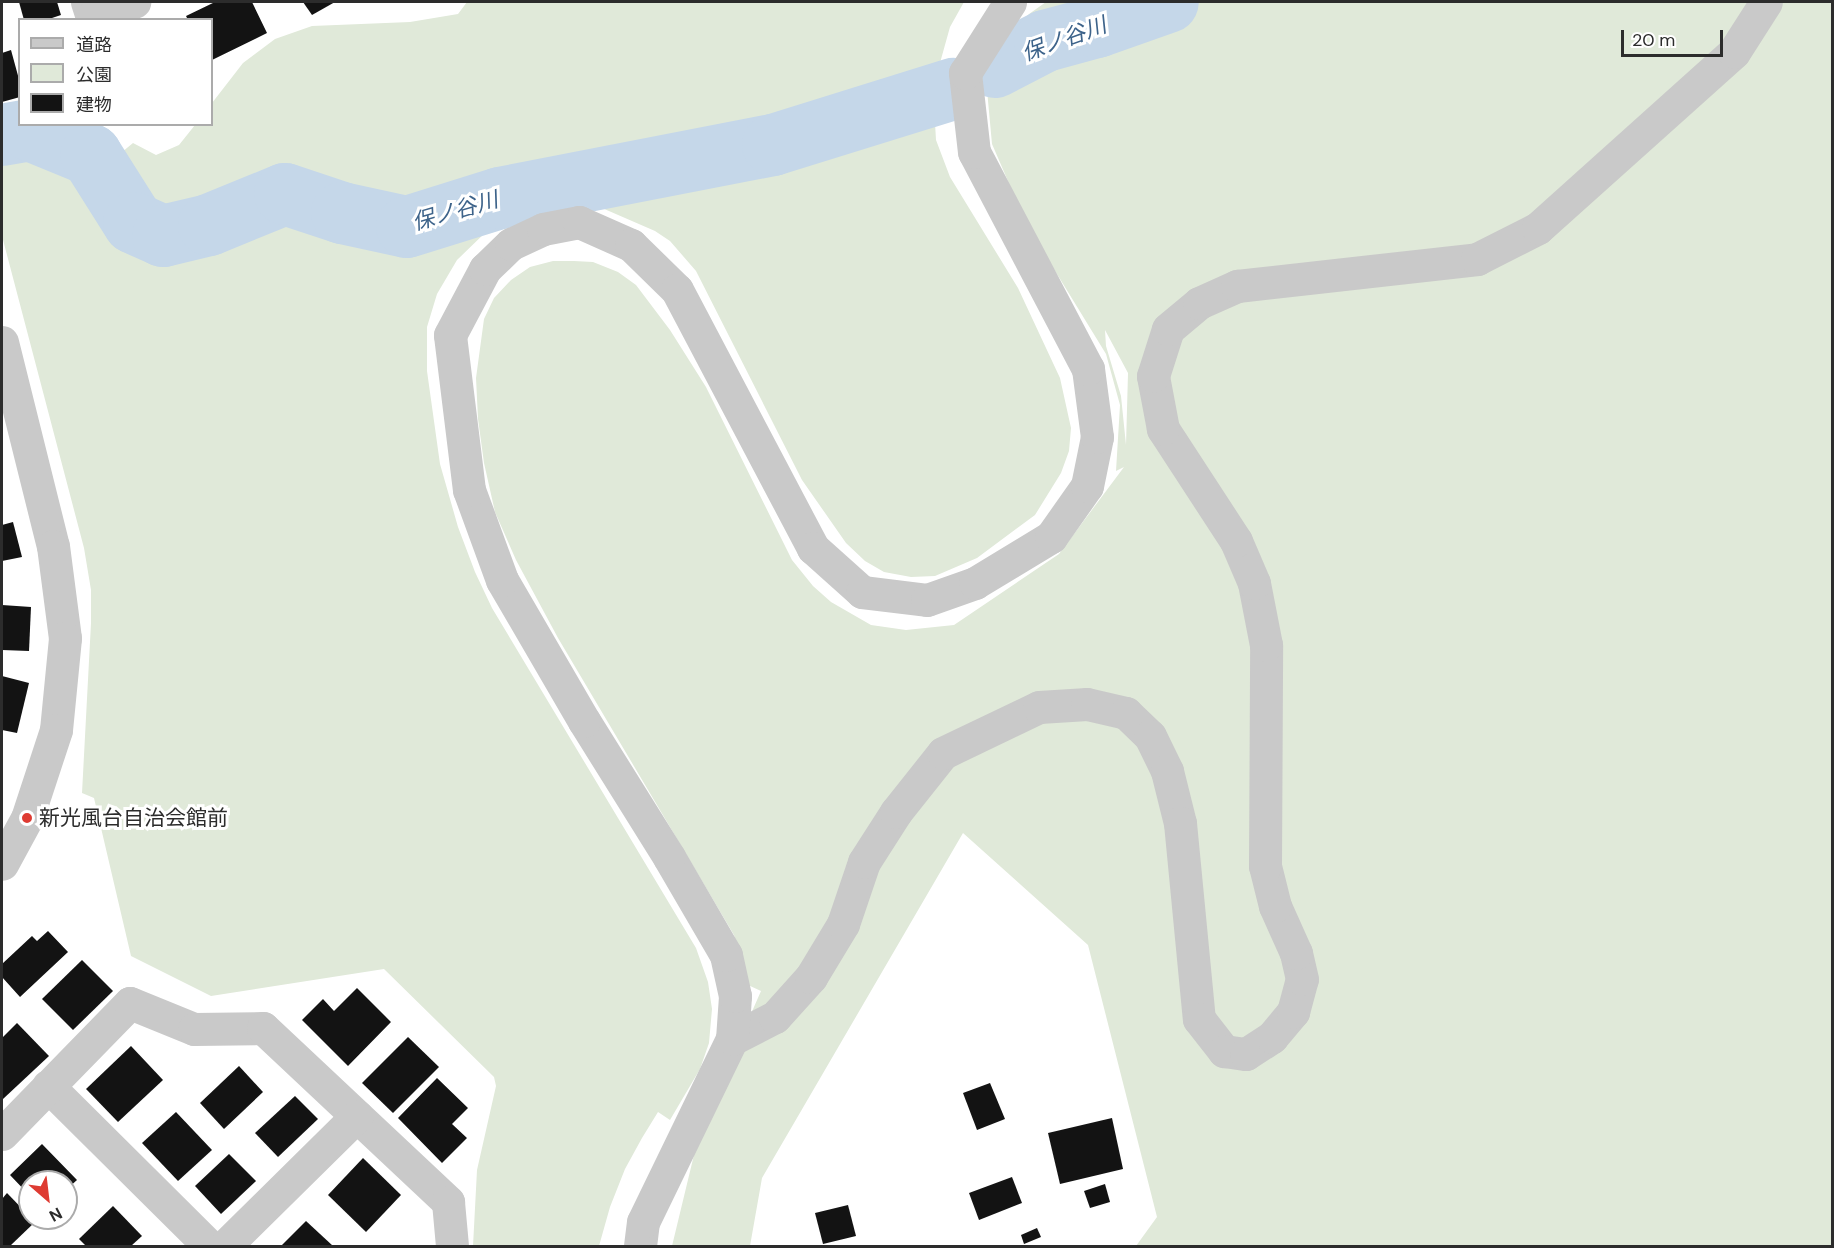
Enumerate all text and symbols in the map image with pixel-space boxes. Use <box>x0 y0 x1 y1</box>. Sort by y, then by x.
water label: 保ノ谷川 <box>1018 12 1110 66</box>
legend <box>18 18 213 126</box>
scale bar <box>1624 18 1726 56</box>
text: 20 m <box>1632 28 1675 52</box>
text: 道路 <box>76 33 112 57</box>
text: 公園 <box>76 63 112 87</box>
text: 建物 <box>76 93 112 117</box>
water label: 保ノ谷川 <box>409 186 501 236</box>
place label: 新光風台自治会館前 <box>39 805 228 831</box>
marker: 新光風台自治会館前 <box>20 811 34 825</box>
north arrow <box>18 1170 78 1230</box>
text: N <box>46 1203 66 1227</box>

